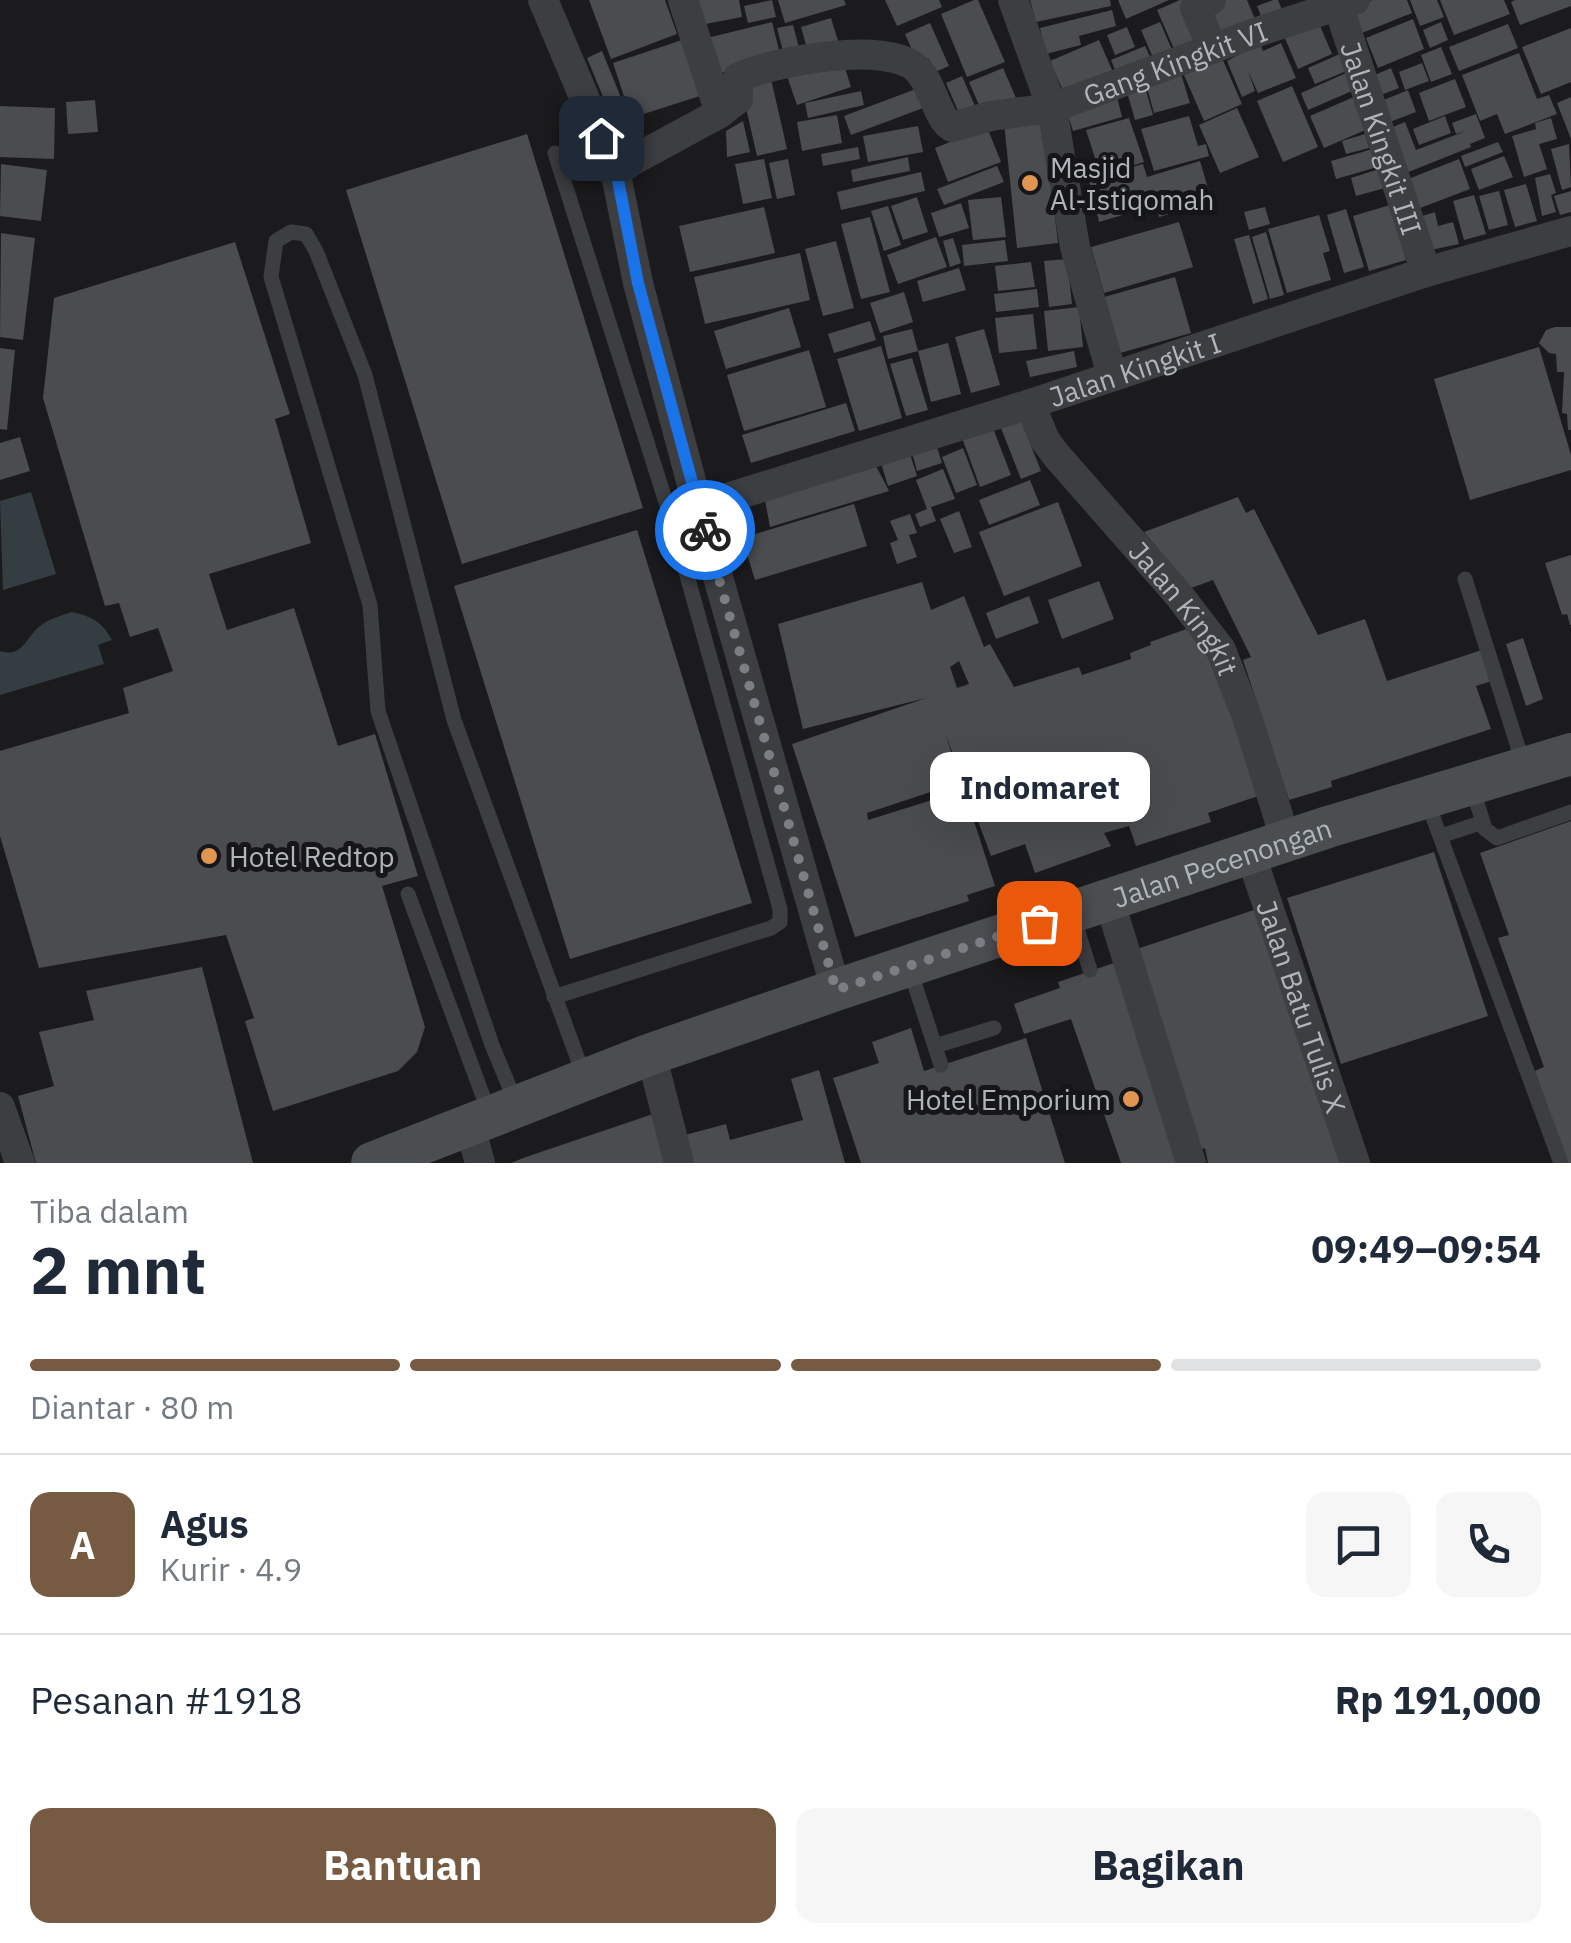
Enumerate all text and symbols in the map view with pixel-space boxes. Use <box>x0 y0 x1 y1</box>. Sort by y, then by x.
street label: Gang Kingkit VI <box>1078 12 1272 113</box>
street label: Jalan Kingkit III <box>1333 36 1431 240</box>
pin <box>559 96 644 181</box>
icon: home <box>574 111 629 166</box>
place label: Masjid Al-Istiqomah <box>1050 149 1214 218</box>
marker: Masjid Al-Istiqomah <box>1019 172 1041 194</box>
street label: Jalan Kingkit I <box>1044 323 1226 415</box>
courier <box>655 480 755 580</box>
icon: bike <box>678 503 733 558</box>
street label: Jalan Kingkit <box>1121 533 1247 681</box>
callout: Indomaret <box>929 753 1149 823</box>
text: Indomaret <box>960 766 1120 808</box>
street label: Jalan Pecenongan <box>1108 809 1336 916</box>
place label: Hotel Redtop <box>229 838 395 875</box>
marker: Hotel Redtop <box>198 845 220 867</box>
pin <box>997 881 1082 966</box>
street label: Jalan Batu Tulis X <box>1249 895 1355 1118</box>
icon: bag <box>1012 896 1067 951</box>
place label: Hotel Emporium <box>906 1081 1111 1118</box>
marker: Hotel Emporium <box>1120 1088 1142 1110</box>
text: Tiba dalam <box>30 1190 189 1232</box>
text: 09:49–09:54 <box>1311 1224 1541 1273</box>
text: 2 mnt <box>30 1227 206 1312</box>
text: Diantar · 80 m <box>30 1386 234 1428</box>
button: chat <box>1306 1492 1411 1597</box>
button: phone <box>1436 1492 1541 1597</box>
text: Agus <box>160 1499 249 1548</box>
text: A <box>69 1520 96 1569</box>
text: Kurir · 4.9 <box>160 1548 302 1590</box>
text: Pesanan #1918 <box>30 1675 303 1724</box>
text: Rp 191,000 <box>1335 1675 1541 1724</box>
button: Bantuan <box>30 1808 776 1923</box>
button: Bagikan <box>796 1808 1541 1923</box>

